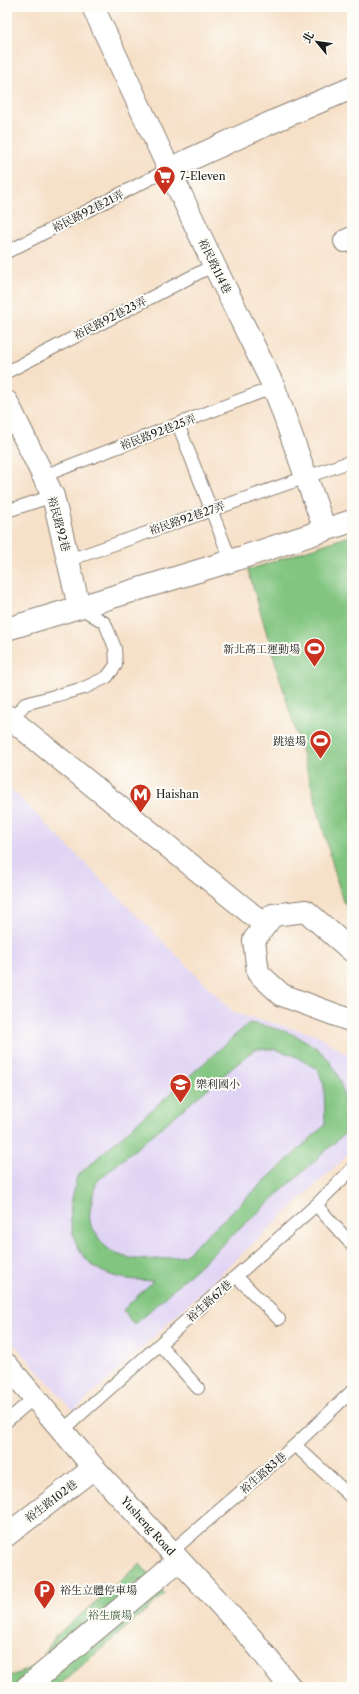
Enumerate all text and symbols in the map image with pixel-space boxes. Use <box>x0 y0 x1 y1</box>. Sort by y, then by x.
north arrow <box>297 22 337 62</box>
text: 北 <box>299 29 317 45</box>
supermarket icon: 7-Eleven <box>151 163 177 196</box>
place label: 7-Eleven <box>180 169 226 183</box>
street label: 裕民路92巷21弄 <box>50 187 126 235</box>
street label: 裕民路114巷 <box>196 236 234 296</box>
street label: 裕民路92巷23弄 <box>71 294 149 342</box>
street label: 裕民路92巷25弄 <box>118 411 198 453</box>
street label: 裕民路92巷 <box>45 495 73 553</box>
street label: 裕民路92巷27弄 <box>147 498 227 538</box>
sports icon: 新北高工運動場 <box>302 636 328 669</box>
place label: 新北高工運動場 <box>223 642 300 656</box>
sports icon: 跳遠場 <box>308 728 334 761</box>
place label: 跳遠場 <box>273 734 306 748</box>
metro station icon: Haishan <box>127 781 153 814</box>
place label: Haishan <box>156 787 199 801</box>
school or university icon: 樂利國小 <box>167 1071 193 1104</box>
place label: 樂利國小 <box>196 1077 240 1091</box>
street label: 裕生路67巷 <box>184 1277 234 1325</box>
street label: 裕生路83巷 <box>237 1449 289 1497</box>
street label: 裕生路102巷 <box>22 1477 80 1525</box>
street label: Yusheng Road <box>117 1493 178 1559</box>
parking icon: 裕生立體停車場 <box>31 1577 57 1610</box>
place label: 裕生立體停車場 <box>60 1583 137 1597</box>
park label: 裕生廣場 <box>88 1608 132 1622</box>

